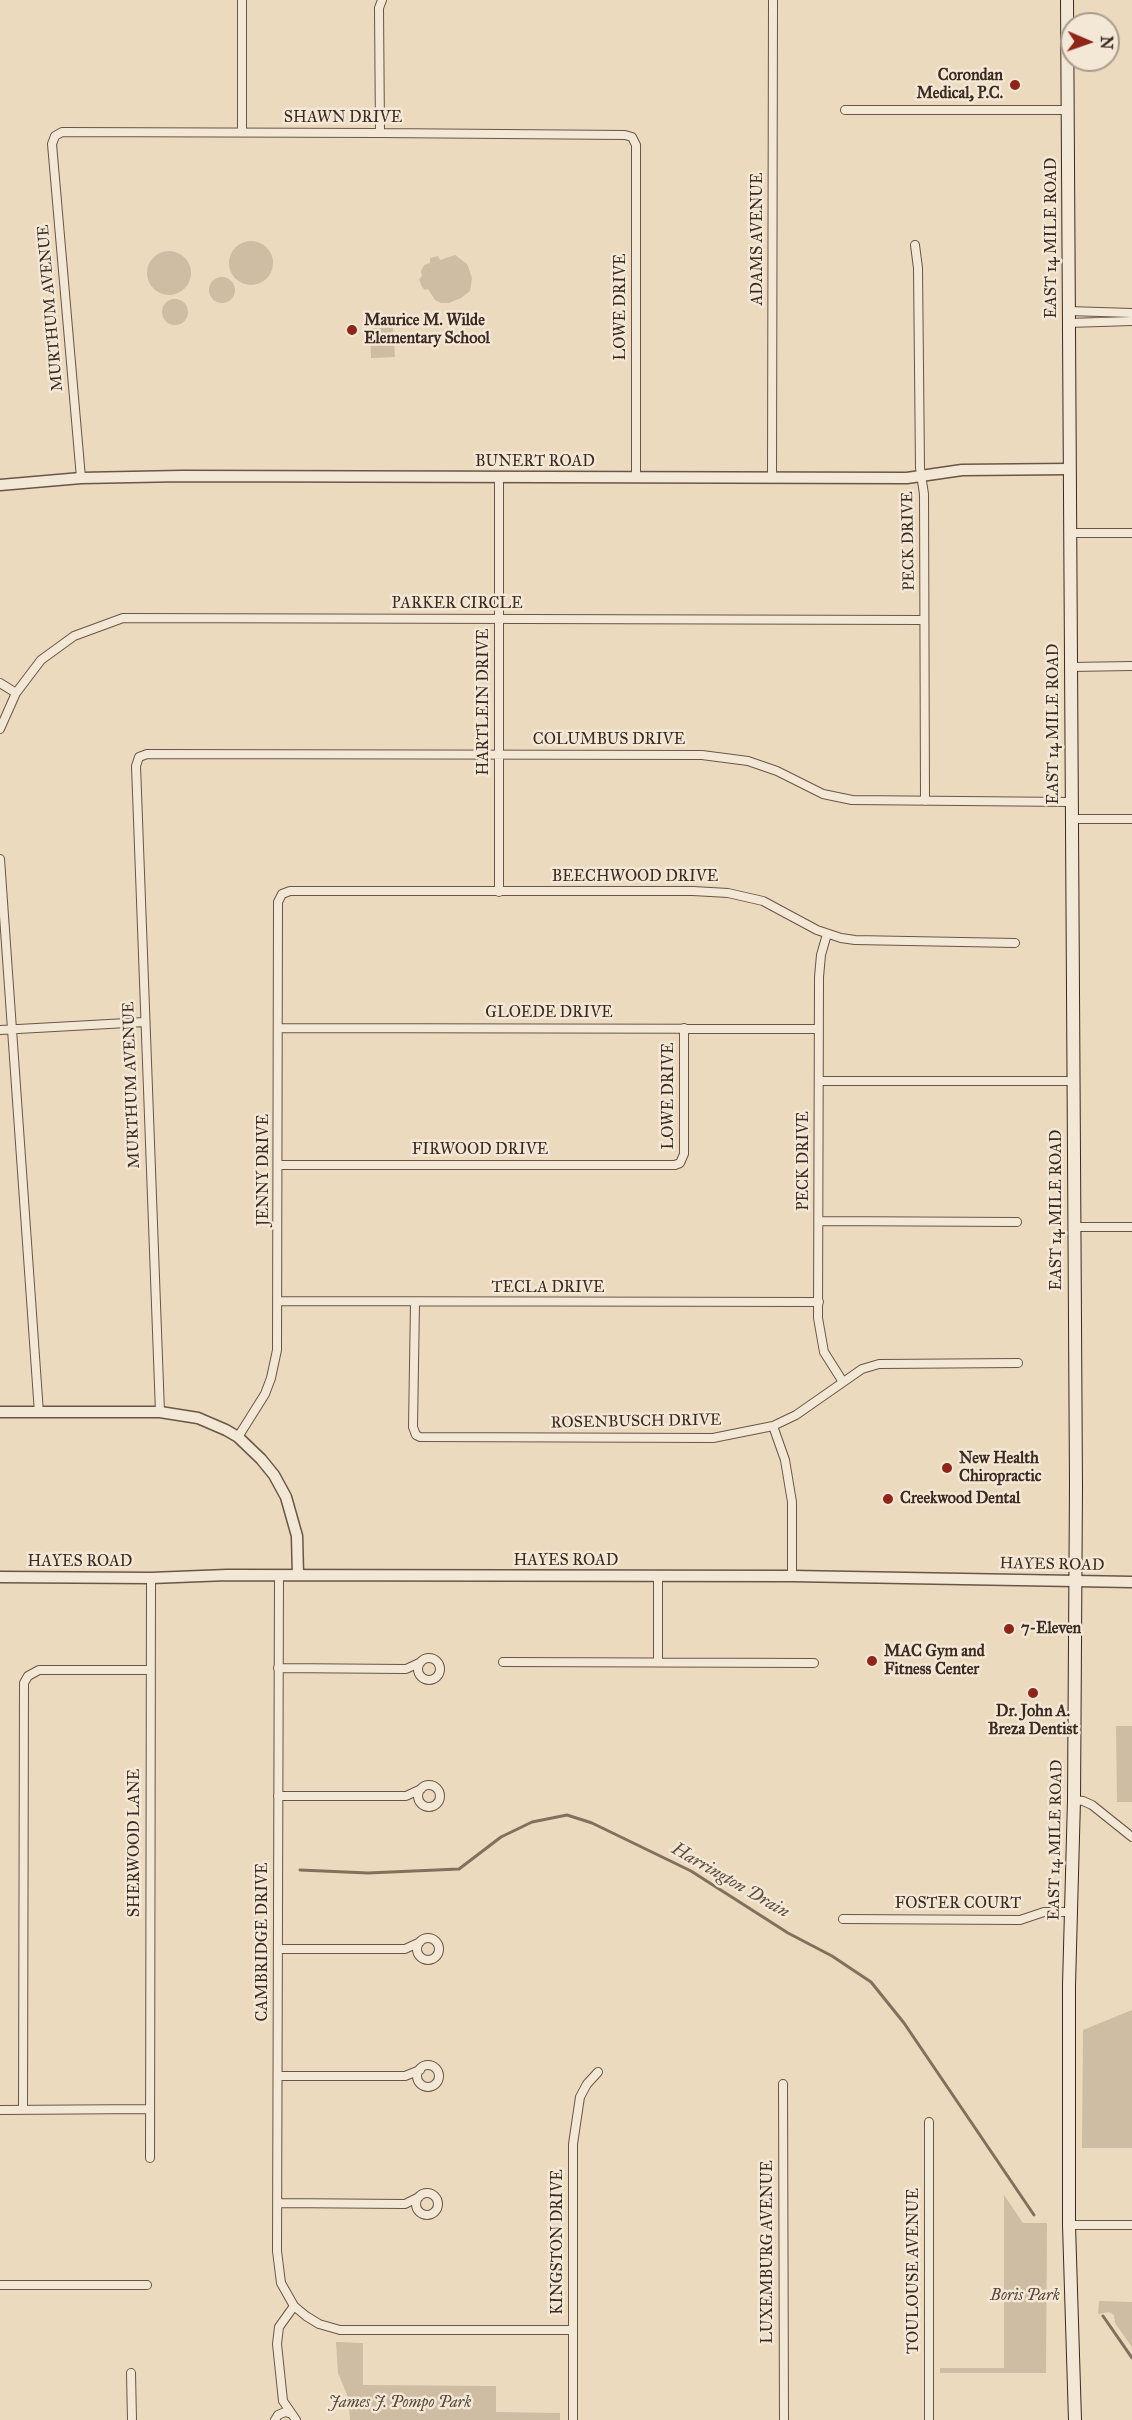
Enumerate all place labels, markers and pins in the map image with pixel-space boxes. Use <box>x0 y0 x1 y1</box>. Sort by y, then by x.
place label: Corondan Medical, P.C. <box>916 66 1003 104</box>
marker: Corondan Medical, P.C. <box>1008 78 1022 92</box>
place label: Maurice M. Wilde Elementary School <box>364 311 490 349</box>
marker: Maurice M. Wilde Elementary School <box>345 323 359 337</box>
place label: New Health Chiropractic <box>959 1449 1041 1487</box>
marker: New Health Chiropractic <box>940 1461 954 1475</box>
place label: Creekwood Dental <box>900 1489 1020 1509</box>
marker: Creekwood Dental <box>881 1492 895 1506</box>
place label: 7-Eleven <box>1021 1619 1081 1639</box>
marker: 7-Eleven <box>1002 1622 1016 1636</box>
place label: MAC Gym and Fitness Center <box>884 1642 985 1680</box>
marker: MAC Gym and Fitness Center <box>865 1654 879 1668</box>
marker: Dr. John A. Breza Dentist <box>1026 1686 1040 1700</box>
place label: Dr. John A. Breza Dentist <box>988 1702 1078 1740</box>

